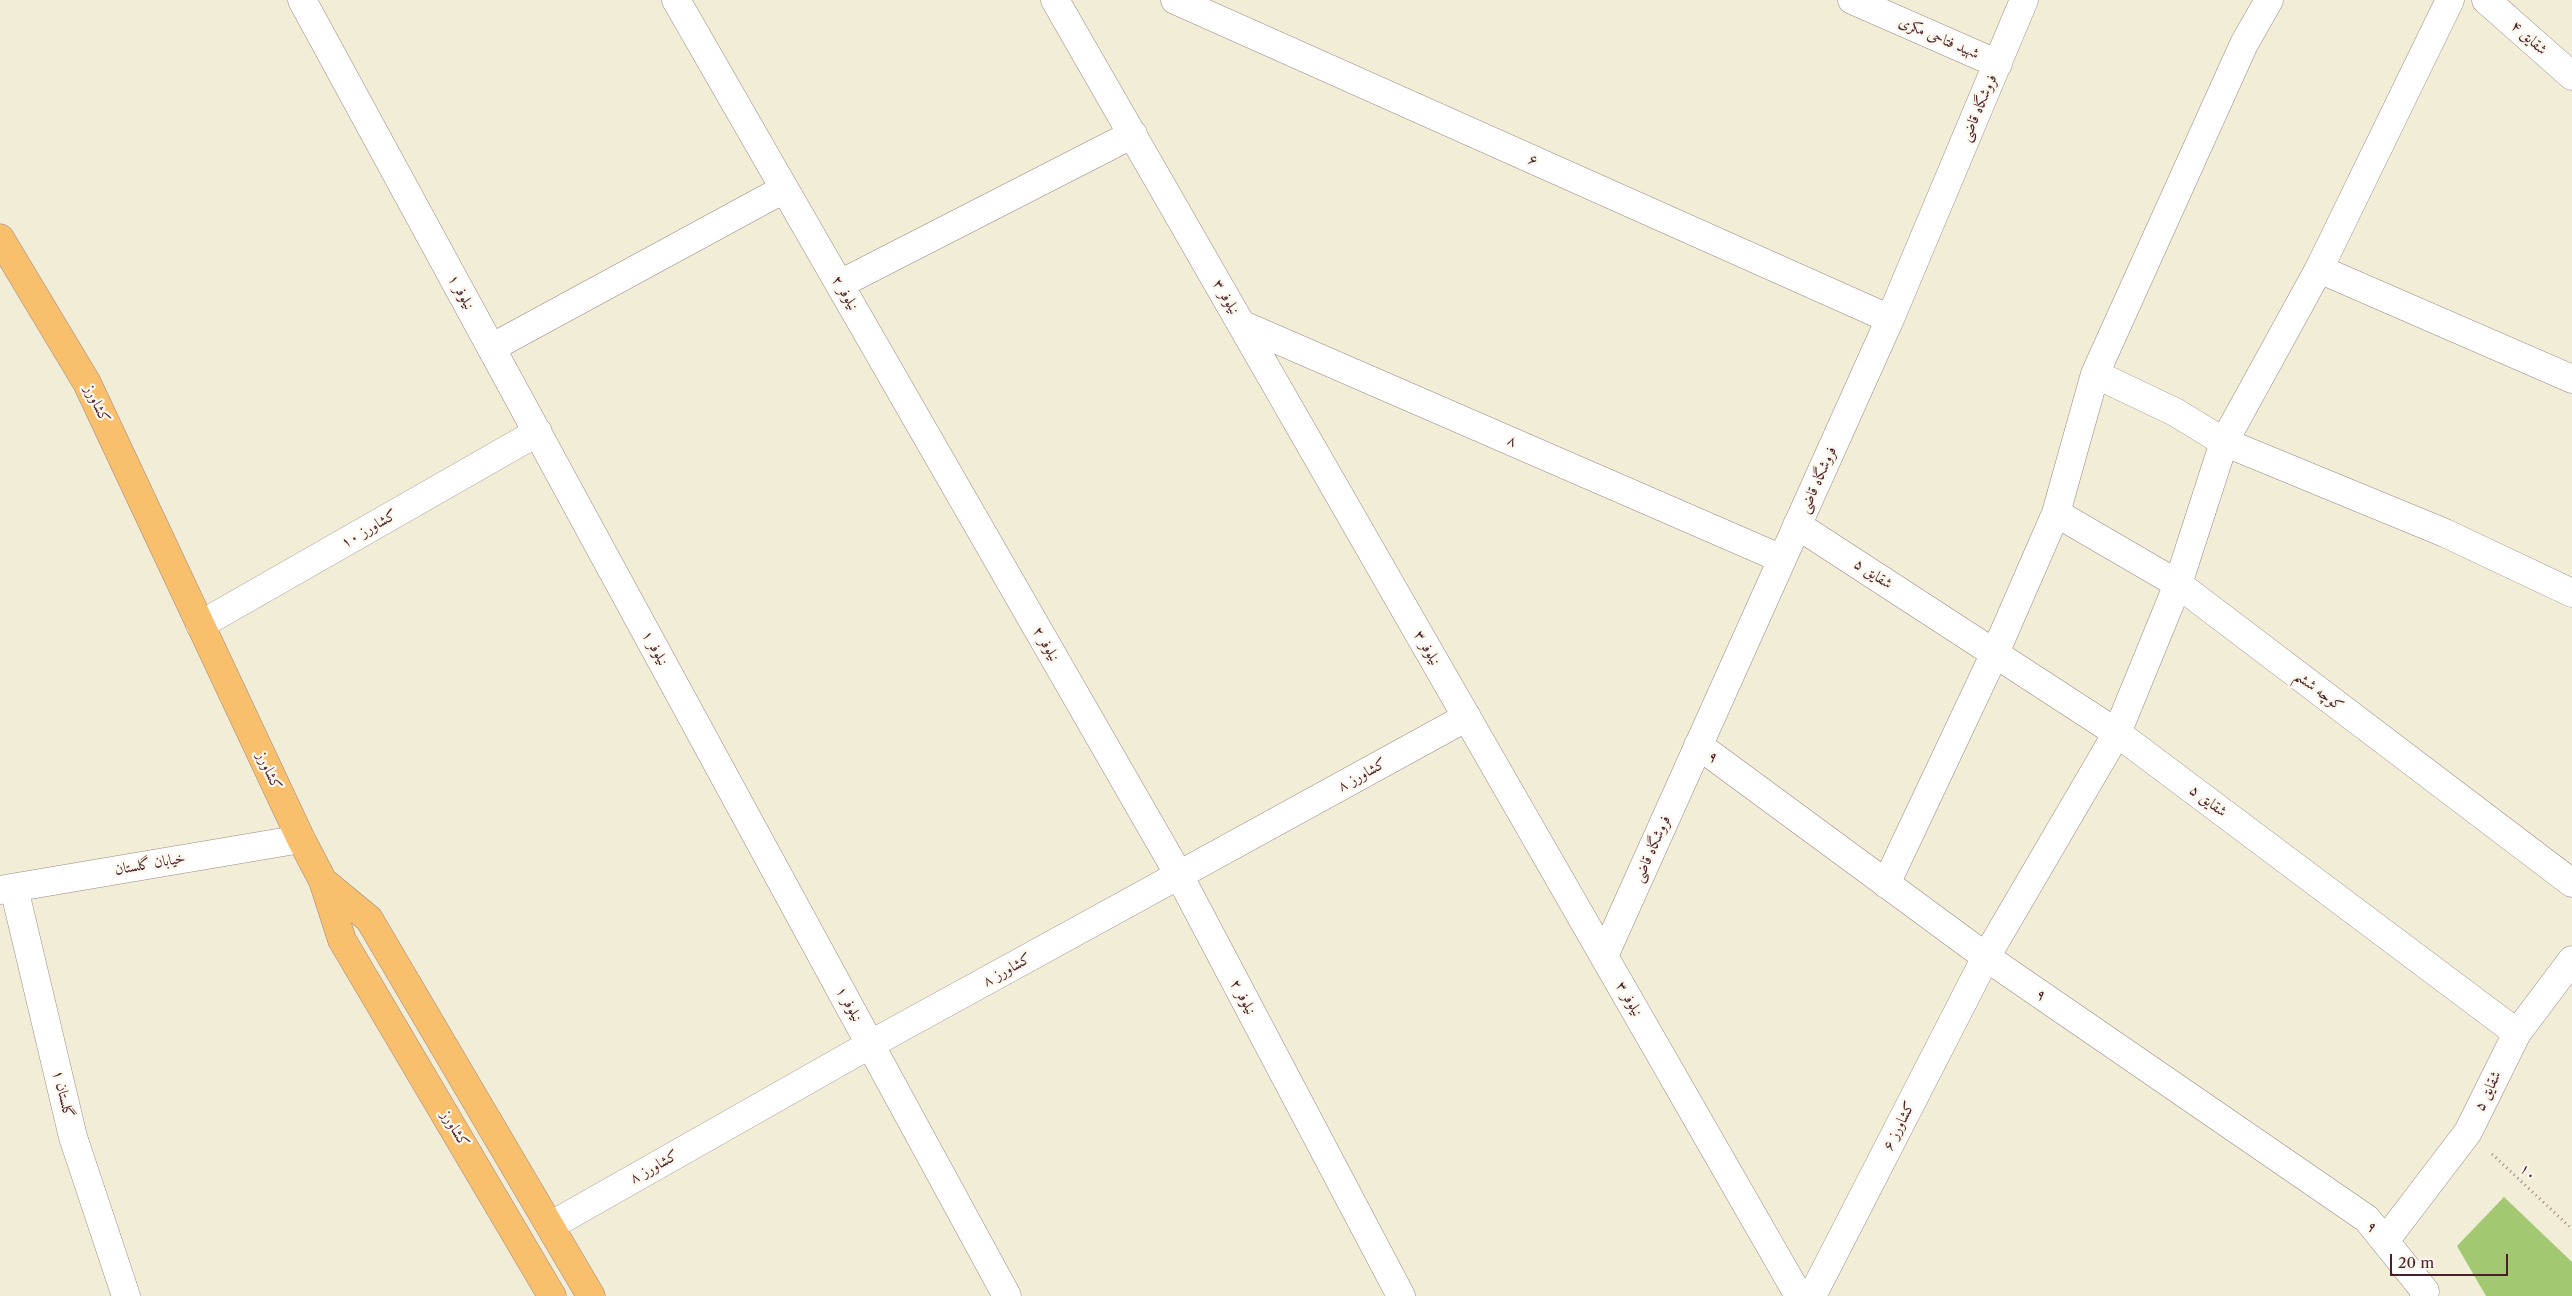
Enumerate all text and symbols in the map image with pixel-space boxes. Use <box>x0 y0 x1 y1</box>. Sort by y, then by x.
street label: شهید فتاحی مکری <box>1896 13 1982 63</box>
street label: شقایق ۴ <box>2507 17 2551 59</box>
street label: فروشگاه قاضی <box>1957 72 2001 144</box>
street label: ۶ <box>1525 150 1541 170</box>
street label: نیلوفر ۱ <box>444 271 478 313</box>
street label: نیلوفر ۲ <box>828 272 862 314</box>
street label: نیلوفر ۳ <box>1209 276 1243 318</box>
street label: کشاورز <box>80 382 114 426</box>
street label: ۸ <box>1504 431 1520 451</box>
street label: فروشگاه قاضی <box>1795 444 1841 516</box>
street label: کشاورز ۱۰ <box>338 506 400 552</box>
street label: شقایق ۵ <box>1850 555 1896 593</box>
street label: نیلوفر ۲ <box>1029 623 1063 665</box>
street label: نیلوفر ۱ <box>638 627 672 669</box>
street label: نیلوفر ۳ <box>1410 627 1444 669</box>
street label: کوچه ششم <box>2291 667 2347 715</box>
street label: ۹ <box>1704 747 1722 767</box>
street label: کشاورز <box>252 749 286 793</box>
street label: کشاورز ۸ <box>1335 754 1389 796</box>
street label: شقایق ۵ <box>2186 781 2230 821</box>
street label: فروشگاه قاضی <box>1629 813 1675 885</box>
street label: خیابان گلستان <box>113 849 187 879</box>
street label: کشاورز ۸ <box>980 949 1034 991</box>
street label: نیلوفر ۲ <box>1226 976 1260 1018</box>
street label: نیلوفر ۳ <box>1612 978 1646 1020</box>
street label: نیلوفر ۱ <box>832 983 866 1025</box>
street label: ۹ <box>2032 985 2050 1005</box>
street label: گلستان ۱ <box>49 1068 77 1120</box>
street label: شقایق ۵ <box>2471 1068 2505 1114</box>
street label: کشاورز ۶ <box>1879 1098 1919 1154</box>
street label: کشاورز <box>437 1107 473 1151</box>
street label: کشاورز ۸ <box>627 1146 681 1188</box>
street label: ۱۰ <box>2515 1159 2541 1185</box>
street label: ۹ <box>2362 1218 2382 1236</box>
scale bar <box>2392 1244 2510 1276</box>
text: 20 m <box>2398 1253 2434 1272</box>

